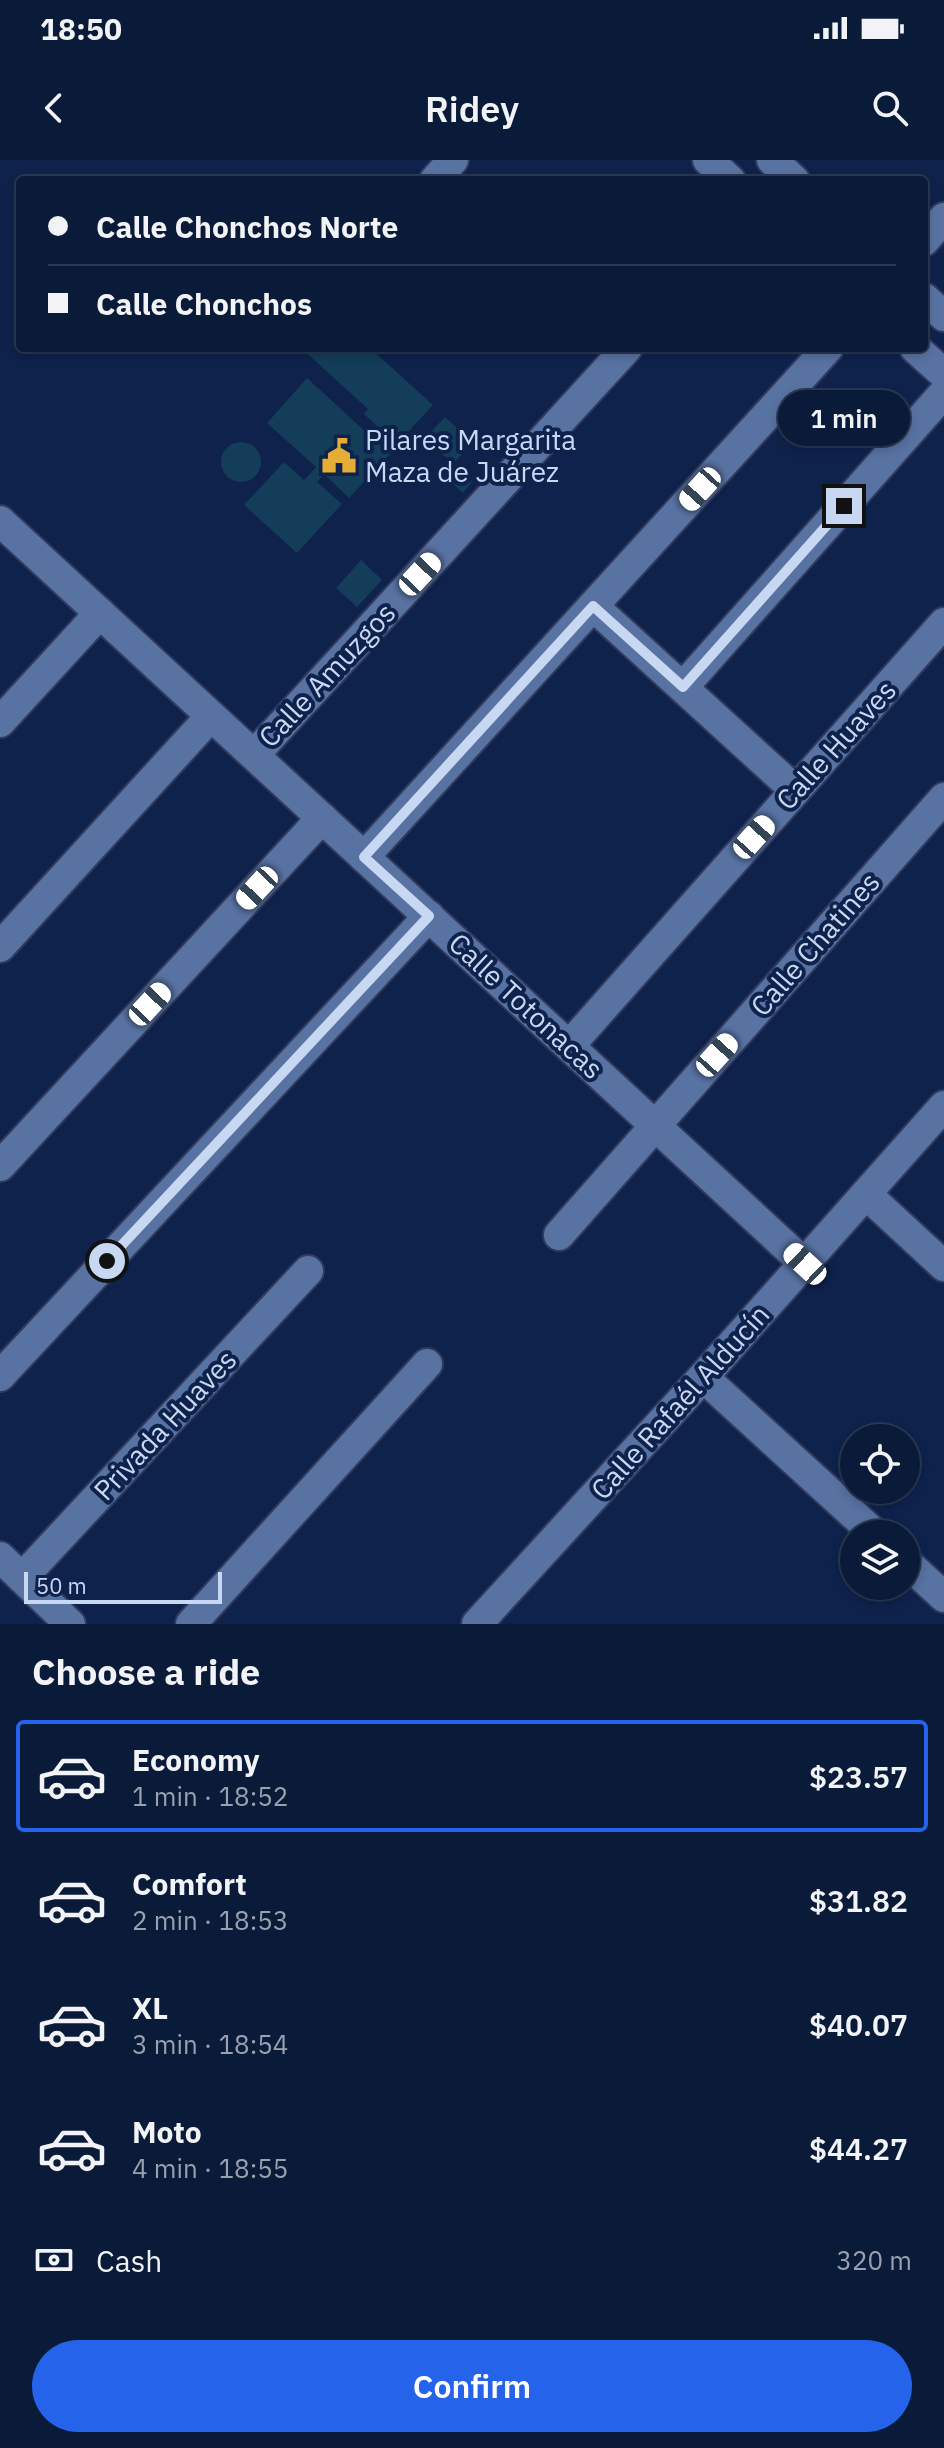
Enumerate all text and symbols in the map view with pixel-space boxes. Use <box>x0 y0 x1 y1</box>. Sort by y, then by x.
text: 18:50 <box>40 9 122 48</box>
text: Ridey <box>425 85 519 132</box>
icon: back <box>32 86 76 130</box>
icon: search <box>868 86 912 130</box>
text: Calle Chonchos Norte <box>96 207 398 246</box>
text: Calle Chonchos <box>96 284 312 323</box>
callout: 1 min <box>778 390 910 446</box>
text: 1 min <box>810 401 878 435</box>
place label: Pilares Margarita Maza de Juárez <box>365 421 576 490</box>
public building icon: Pilares Margarita Maza de Juárez <box>320 437 358 475</box>
car <box>675 463 725 515</box>
route end <box>826 488 862 524</box>
car <box>395 548 445 600</box>
street label: Calle Amuzgos <box>250 595 403 755</box>
street label: Calle Huaves <box>768 672 904 817</box>
car <box>729 811 779 863</box>
car <box>232 862 282 914</box>
street label: Calle Chatines <box>742 864 887 1024</box>
street label: Calle Totonacas <box>441 925 611 1087</box>
car <box>125 978 175 1030</box>
car <box>692 1029 742 1081</box>
car <box>779 1239 831 1289</box>
route start <box>89 1243 125 1279</box>
street label: Calle Rafaél Alducín <box>582 1296 777 1507</box>
street label: Privada Huaves <box>85 1341 244 1508</box>
map controls <box>840 1424 920 1600</box>
button: locate <box>840 1424 920 1504</box>
button: layers <box>840 1520 920 1600</box>
scale bar <box>24 1568 222 1604</box>
text: 50 m <box>36 1571 87 1600</box>
text: Choose a ride <box>32 1648 260 1695</box>
icon: car <box>36 1740 108 1812</box>
text: Economy <box>132 1740 260 1779</box>
text: $23.57 <box>809 1757 908 1796</box>
text: 1 min · 18:52 <box>132 1779 288 1813</box>
icon: car <box>36 1864 108 1936</box>
text: Comfort <box>132 1864 247 1903</box>
text: $31.82 <box>809 1881 908 1920</box>
text: 2 min · 18:53 <box>132 1903 288 1937</box>
icon: car <box>36 1988 108 2060</box>
text: XL <box>132 1988 168 2027</box>
text: $40.07 <box>809 2005 908 2044</box>
text: 3 min · 18:54 <box>132 2027 288 2061</box>
icon: car <box>36 2112 108 2184</box>
text: Moto <box>132 2112 202 2151</box>
text: $44.27 <box>809 2129 908 2168</box>
text: 4 min · 18:55 <box>132 2151 288 2185</box>
icon: cash <box>32 2238 76 2282</box>
text: Cash <box>96 2241 162 2280</box>
text: 320 m <box>836 2243 912 2277</box>
button: Confirm <box>32 2340 912 2432</box>

